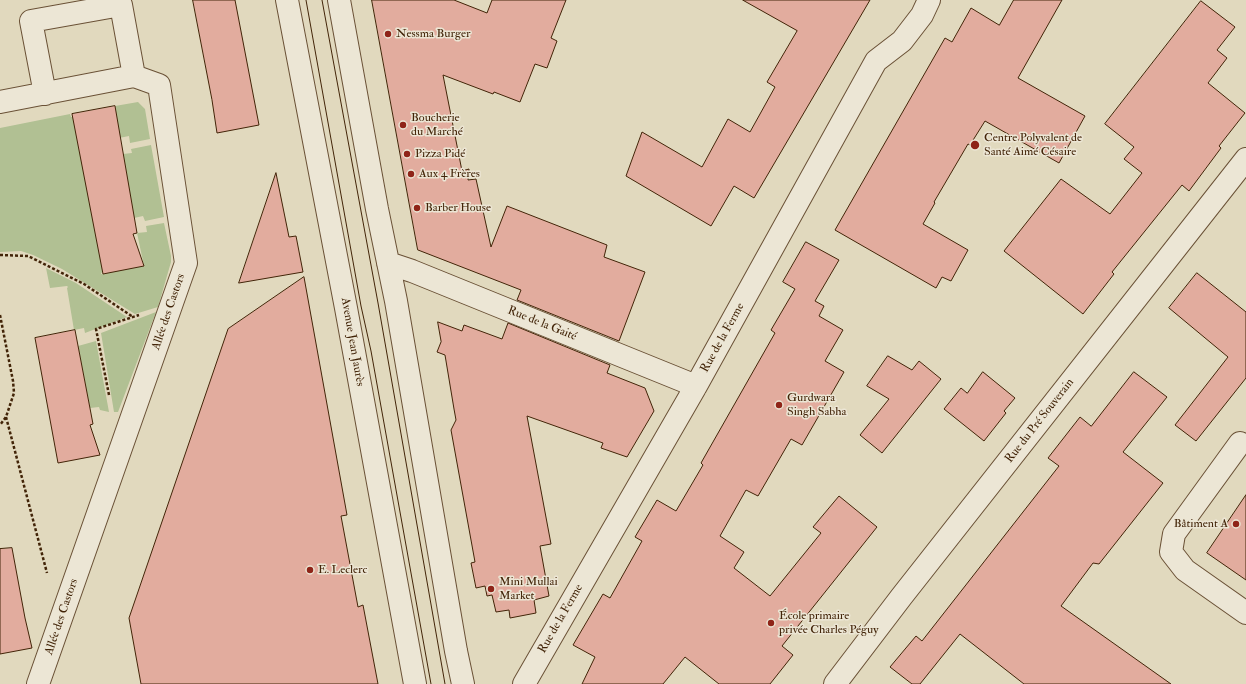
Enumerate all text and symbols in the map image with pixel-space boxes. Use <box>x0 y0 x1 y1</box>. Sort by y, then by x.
place label: Nessma Burger <box>396 27 470 41</box>
marker: Nessma Burger <box>383 29 393 39</box>
place label: Boucherie du Marché <box>411 111 463 139</box>
marker: Boucherie du Marché <box>398 120 408 130</box>
place label: Centre Polyvalent de Santé Aimé Césaire <box>984 131 1082 159</box>
marker: Centre Polyvalent de Santé Aimé Césaire <box>969 139 981 151</box>
place label: Pizza Pidé <box>415 147 465 161</box>
marker: Pizza Pidé <box>402 149 412 159</box>
place label: Aux 4 Frères <box>419 167 480 181</box>
marker: Aux 4 Frères <box>406 169 416 179</box>
place label: Barber House <box>425 201 491 215</box>
marker: Barber House <box>412 203 422 213</box>
street label: Allée des Castors <box>149 272 189 352</box>
street label: Avenue Jean Jaurès <box>337 296 367 388</box>
street label: Rue de la Ferme <box>698 301 748 375</box>
street label: Rue de la Gaité <box>505 304 579 344</box>
street label: Rue du Pré Souverain <box>1003 376 1077 466</box>
place label: Gurdwara Singh Sabha <box>787 391 846 419</box>
marker: Gurdwara Singh Sabha <box>774 400 784 410</box>
place label: Bâtiment A <box>1174 517 1228 531</box>
marker: Bâtiment A <box>1231 519 1241 529</box>
place label: E. Leclerc <box>318 563 367 577</box>
marker: E. Leclerc <box>305 565 315 575</box>
place label: Mini Mullai Market <box>499 575 558 603</box>
street label: Allée des Castors <box>42 577 82 657</box>
street label: Rue de la Ferme <box>535 582 587 656</box>
marker: Mini Mullai Market <box>486 584 496 594</box>
place label: École primaire privée Charles Péguy <box>779 609 879 637</box>
marker: École primaire privée Charles Péguy <box>766 618 776 628</box>

